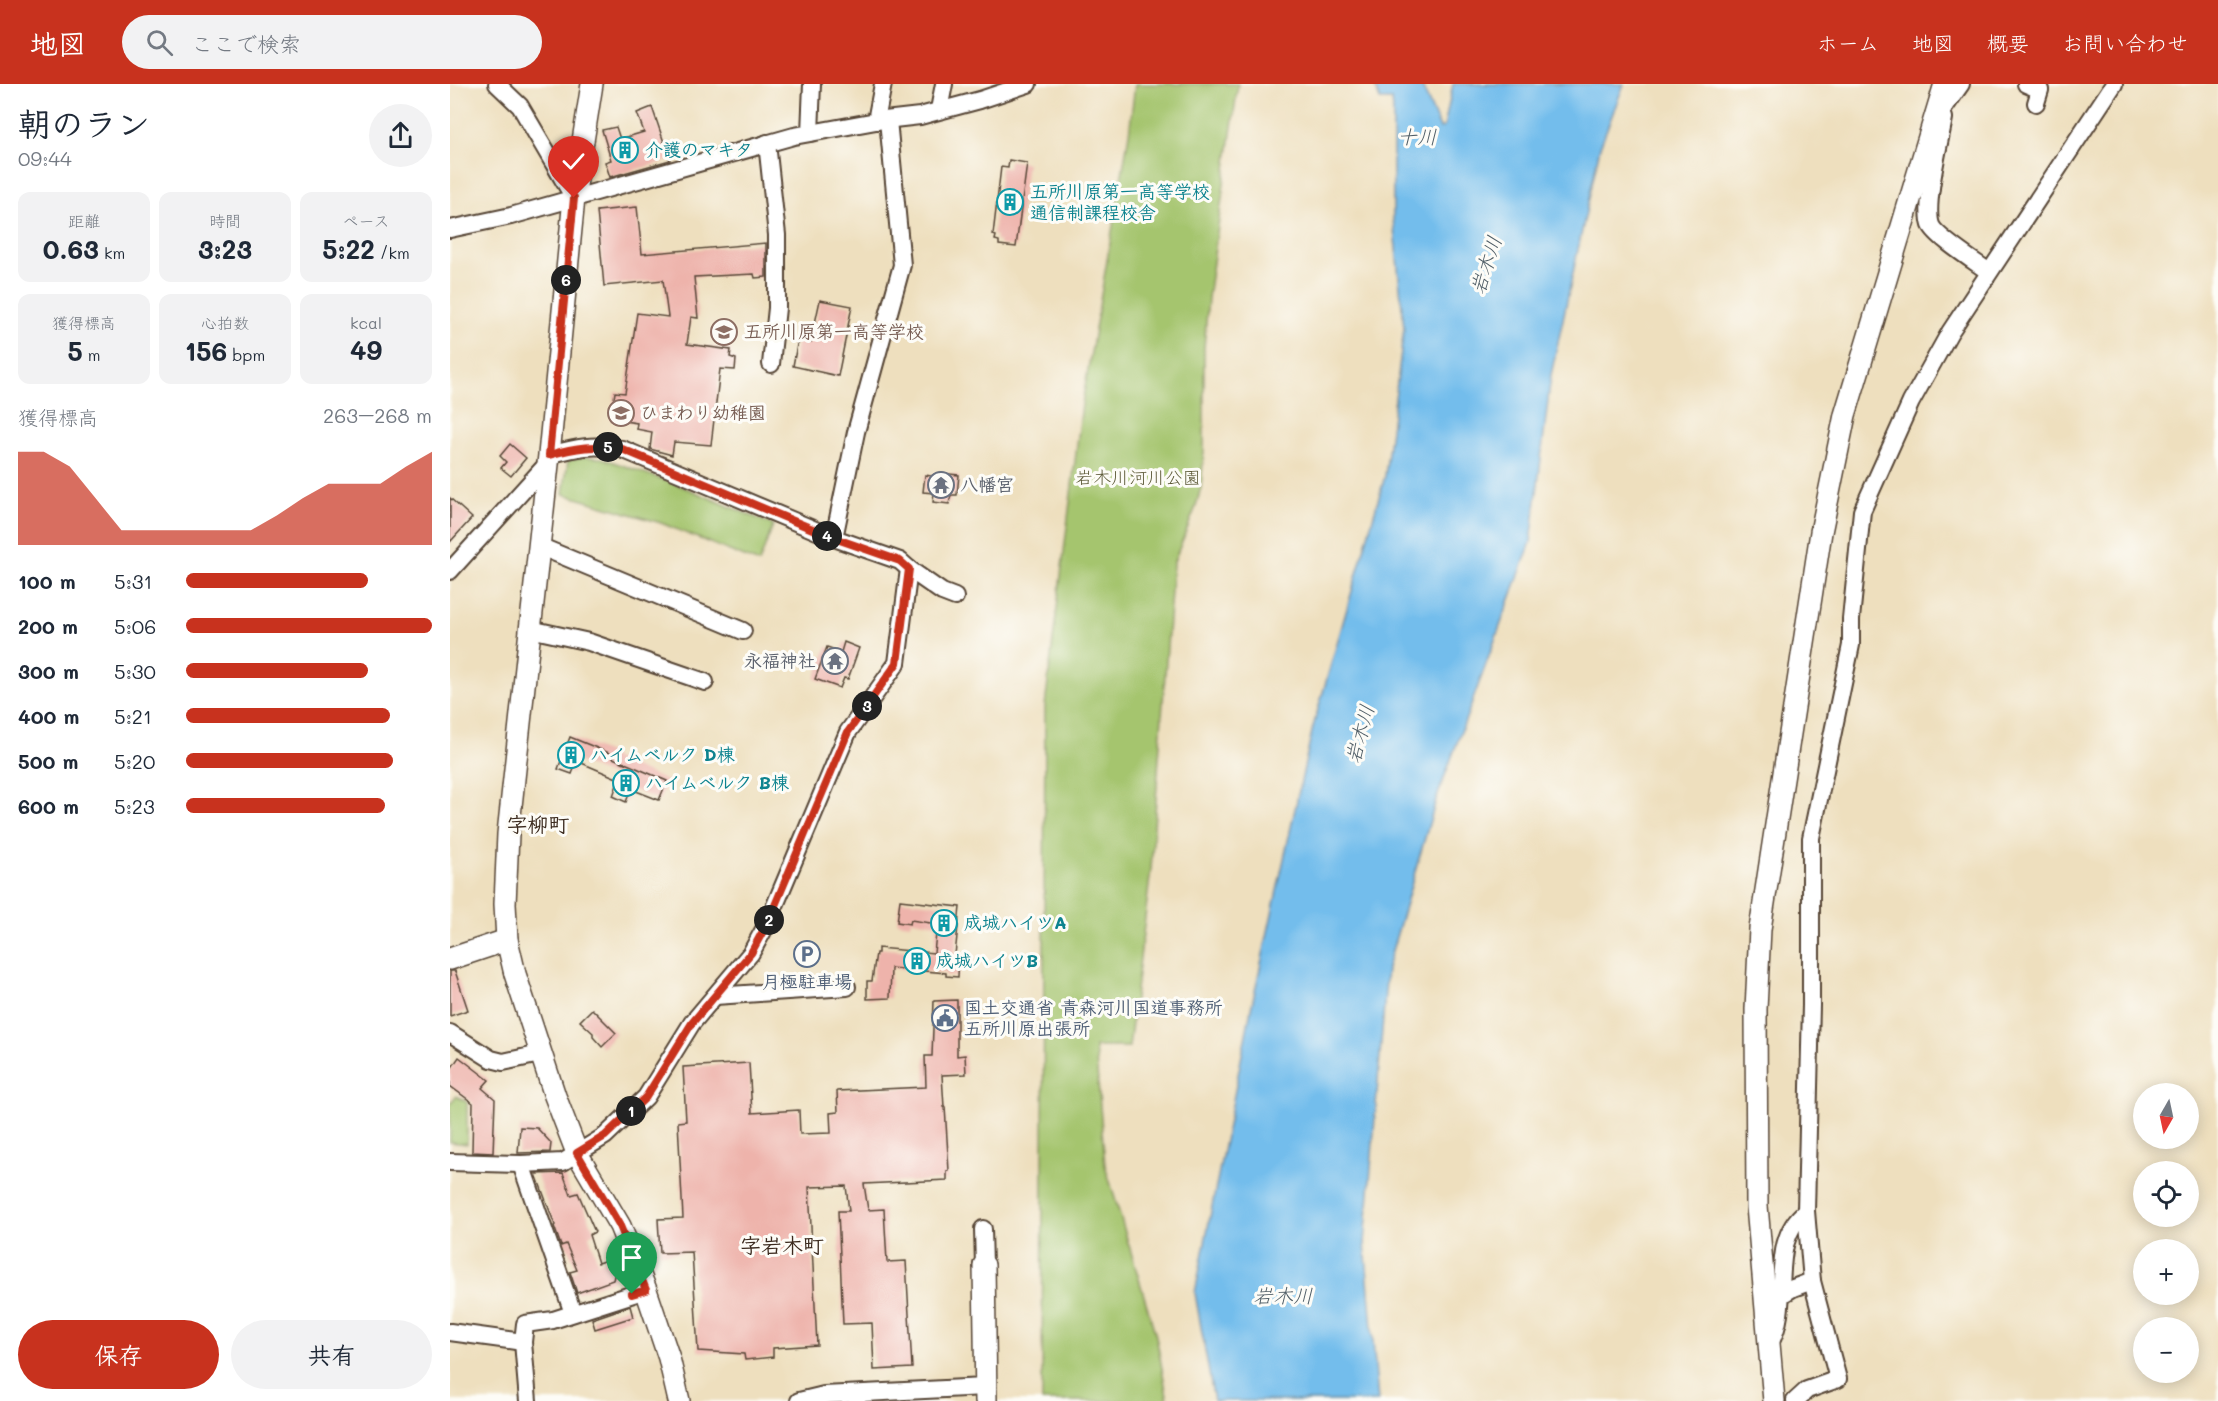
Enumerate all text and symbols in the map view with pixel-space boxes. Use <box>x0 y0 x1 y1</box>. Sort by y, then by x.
search box <box>122 15 542 69</box>
text: 地図 <box>30 25 86 61</box>
icon: search <box>143 26 176 59</box>
text: ここで検索 <box>191 29 301 58</box>
text: ホーム <box>1817 29 1879 56</box>
text: 地図 <box>1912 29 1954 56</box>
text: 概要 <box>1987 29 2029 56</box>
text: お問い合わせ <box>2062 29 2188 56</box>
text: 朝のラン <box>18 101 150 144</box>
button: share <box>369 104 432 167</box>
water label: 十川 <box>1397 123 1437 149</box>
building icon: 介護のマキタ <box>610 135 640 165</box>
pin <box>548 136 599 198</box>
place label: 介護のマキタ <box>645 137 753 161</box>
text: 09:44 <box>18 145 72 171</box>
icon: check <box>557 145 590 178</box>
place label: 五所川原第一高等学校 通信制課程校舎 <box>1030 179 1210 224</box>
building icon: 五所川原第一高等学校 通信制課程校舎 <box>995 187 1025 217</box>
text: 距離 <box>68 210 100 231</box>
text: 時間 <box>209 210 241 231</box>
text: ペース <box>342 210 390 231</box>
text: 0.63 <box>43 232 99 266</box>
text: 3:23 <box>198 232 252 266</box>
text: 5:22 <box>322 232 375 266</box>
water label: 岩木川 <box>1463 232 1507 297</box>
text: km <box>99 242 125 263</box>
text: /km <box>375 242 410 263</box>
pin: 6 <box>551 265 581 295</box>
text: 6 <box>561 269 571 290</box>
text: 獲得標高 <box>52 312 116 333</box>
text: 心拍数 <box>201 312 249 333</box>
text: kcal <box>350 312 382 333</box>
school or university icon: 五所川原第一高等学校 <box>709 317 739 347</box>
place label: 五所川原第一高等学校 <box>744 319 924 343</box>
text: 49 <box>350 333 382 367</box>
text: 5 <box>67 334 83 368</box>
text: 156 <box>185 334 227 368</box>
text: m <box>83 344 101 365</box>
text: bpm <box>227 344 265 365</box>
school or university icon: ひまわり幼稚園 <box>606 398 636 428</box>
place label: ひまわり幼稚園 <box>640 400 766 424</box>
text: 263–268 m <box>323 402 432 428</box>
text: 獲得標高 <box>18 404 98 430</box>
pin: 5 <box>593 432 623 462</box>
text: 5 <box>603 436 613 457</box>
park label: 岩木川河川公園 <box>1075 465 1201 489</box>
temple icon: 八幡宮 <box>926 470 956 500</box>
place label: 八幡宮 <box>960 472 1014 496</box>
pin: 4 <box>812 521 842 551</box>
text: 4 <box>822 525 832 546</box>
text: 100 m <box>18 568 76 594</box>
text: 5:31 <box>114 568 153 594</box>
text: 200 m <box>18 613 78 639</box>
text: 5:06 <box>114 613 156 639</box>
temple icon: 永福神社 <box>820 646 850 676</box>
place label: 永福神社 <box>744 648 816 672</box>
text: 300 m <box>18 658 79 684</box>
text: 5:30 <box>114 658 156 684</box>
pin: 3 <box>852 691 882 721</box>
text: 3 <box>862 695 872 716</box>
water label: 岩木川 <box>1339 701 1379 766</box>
text: 400 m <box>18 703 79 729</box>
text: 5:21 <box>114 703 152 729</box>
building icon: ハイムベルク D棟 <box>556 740 586 770</box>
place label: ハイムベルク D棟 <box>590 742 735 766</box>
text: 500 m <box>18 748 78 774</box>
text: 5:20 <box>114 748 155 774</box>
building icon: ハイムベルク B棟 <box>611 768 641 798</box>
place label: ハイムベルク B棟 <box>645 770 789 794</box>
text: 600 m <box>18 793 79 819</box>
text: 5:23 <box>114 793 155 819</box>
district label: 字柳町 <box>507 810 570 837</box>
pin: 2 <box>754 905 784 935</box>
building icon: 成城ハイツA <box>929 908 959 938</box>
text: 2 <box>765 909 773 930</box>
place label: 成城ハイツA <box>964 910 1067 934</box>
parking icon: 月極駐車場 <box>792 939 822 969</box>
building icon: 成城ハイツB <box>902 946 932 976</box>
place label: 成城ハイツB <box>936 948 1038 972</box>
place label: 月極駐車場 <box>762 969 852 993</box>
place label: 国土交通省 青森河川国道事務所 五所川原出張所 <box>964 995 1222 1040</box>
public building icon: 国土交通省 青森河川国道事務所 五所川原出張所 <box>930 1003 960 1033</box>
north arrow <box>2133 1083 2199 1149</box>
map controls <box>2133 1083 2199 1383</box>
pin: 1 <box>616 1096 646 1126</box>
text: 1 <box>627 1100 635 1121</box>
button: locate <box>2133 1161 2199 1227</box>
district label: 字岩木町 <box>740 1231 824 1258</box>
pin <box>606 1232 657 1294</box>
button: + <box>2133 1239 2199 1305</box>
icon: arrive <box>615 1241 648 1274</box>
water label: 岩木川 <box>1253 1282 1313 1308</box>
button: − <box>2133 1317 2199 1383</box>
button: 保存 <box>18 1320 219 1389</box>
button: 共有 <box>231 1320 432 1389</box>

